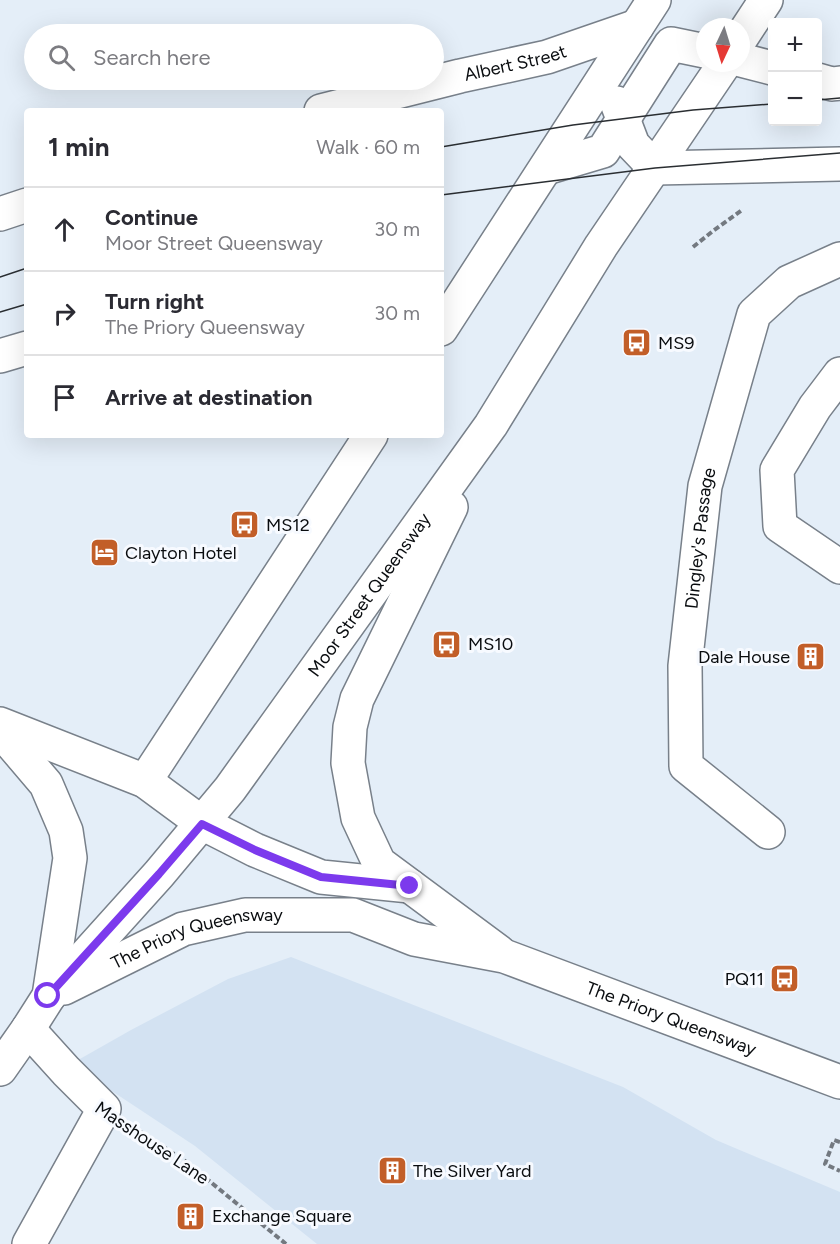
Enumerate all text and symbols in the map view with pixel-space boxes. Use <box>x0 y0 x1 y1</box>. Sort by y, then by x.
north arrow <box>696 18 750 72</box>
map controls <box>768 18 822 126</box>
button: + <box>768 18 822 72</box>
search box <box>24 24 444 90</box>
street label: Albert Street <box>462 40 569 86</box>
icon: search <box>45 41 78 74</box>
text: Search here <box>93 44 211 71</box>
button: − <box>768 72 822 126</box>
text: 1 min <box>48 131 109 163</box>
text: Walk · 60 m <box>316 135 420 159</box>
text: Continue <box>105 204 198 231</box>
icon: ahead <box>48 213 81 246</box>
text: 30 m <box>374 217 420 241</box>
text: Moor Street Queensway <box>105 231 323 255</box>
text: Turn right <box>105 288 204 315</box>
icon: right <box>48 297 81 330</box>
text: 30 m <box>374 301 420 325</box>
text: The Priory Queensway <box>105 315 305 339</box>
bus stop icon: MS9 <box>621 327 653 359</box>
place label: MS9 <box>658 332 694 354</box>
icon: arrive <box>48 381 81 414</box>
text: Arrive at destination <box>105 384 313 411</box>
street label: Dingley's Passage <box>680 465 721 610</box>
street label: Moor Street Queensway <box>303 508 436 681</box>
bus stop icon: MS12 <box>229 509 261 541</box>
place label: MS12 <box>266 514 310 536</box>
hotel icon: Clayton Hotel <box>88 537 120 569</box>
place label: Clayton Hotel <box>125 542 237 564</box>
bus stop icon: MS10 <box>431 628 463 660</box>
place label: MS10 <box>468 633 513 655</box>
building icon: Dale House <box>795 641 827 673</box>
place label: Dale House <box>698 646 790 668</box>
route end <box>396 872 422 898</box>
street label: The Priory Queensway <box>108 904 283 974</box>
bus stop icon: PQ11 <box>769 963 801 995</box>
place label: PQ11 <box>725 968 764 990</box>
street label: The Priory Queensway <box>583 977 760 1061</box>
route start <box>34 982 60 1008</box>
street label: Masshouse Lane <box>91 1097 213 1189</box>
building icon: The Silver Yard <box>376 1155 408 1187</box>
place label: The Silver Yard <box>413 1160 532 1182</box>
building icon: Exchange Square <box>175 1200 207 1232</box>
place label: Exchange Square <box>212 1205 352 1227</box>

